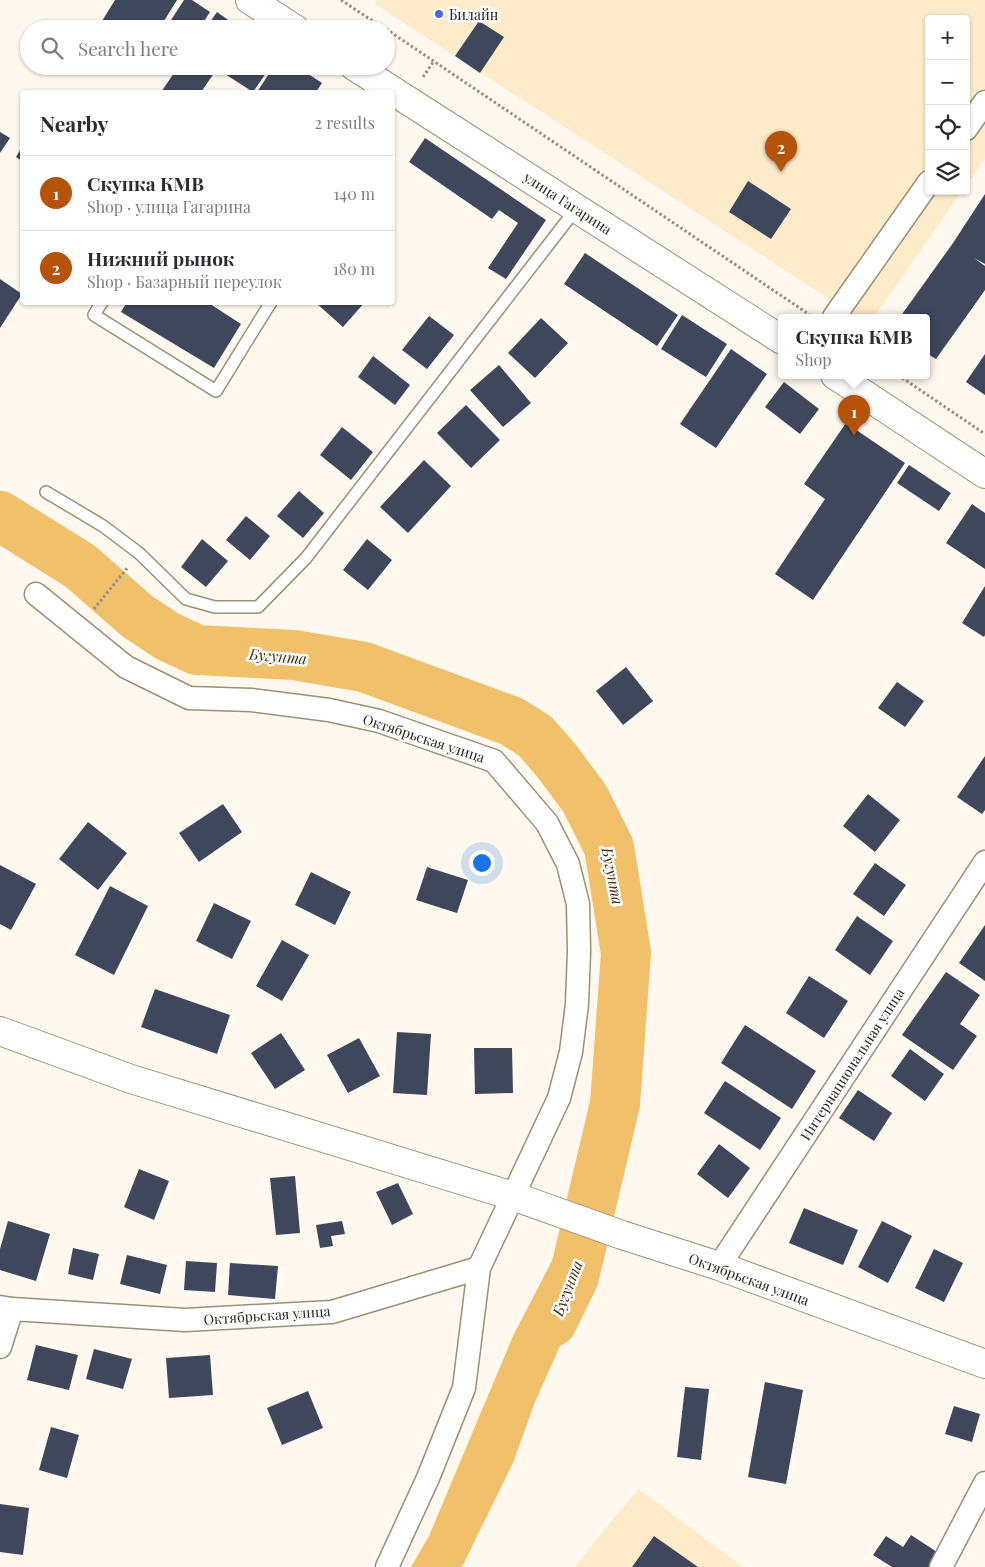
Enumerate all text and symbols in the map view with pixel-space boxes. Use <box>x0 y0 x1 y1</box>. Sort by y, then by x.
place label: Билайн <box>449 5 499 24</box>
marker: Билайн <box>433 8 445 20</box>
map controls <box>925 15 970 195</box>
button: + <box>925 15 970 60</box>
search box <box>20 20 395 75</box>
icon: search <box>38 34 66 62</box>
text: Search here <box>78 35 178 61</box>
button: − <box>925 60 970 105</box>
button: locate <box>925 105 970 150</box>
text: Nearby <box>40 109 109 137</box>
text: 2 results <box>315 112 375 133</box>
pin: 2 <box>765 131 797 172</box>
button: layers <box>925 150 970 195</box>
street label: улица Гагарина <box>520 167 616 239</box>
text: Скупка КМВ <box>87 170 204 196</box>
text: 1 <box>53 183 59 204</box>
text: 140 m <box>333 183 375 204</box>
text: Shop · улица Гагарина <box>87 196 251 217</box>
text: Нижний рынок <box>87 245 235 271</box>
text: 2 <box>52 258 60 279</box>
text: 180 m <box>333 258 375 279</box>
text: Shop · Базарный переулок <box>87 271 282 292</box>
popup <box>778 314 930 379</box>
text: Скупка КМВ <box>796 323 912 349</box>
text: Shop <box>796 349 832 370</box>
pin: 1 <box>838 395 870 436</box>
water label: Бугунта <box>247 643 308 668</box>
street label: Октябрьская улица <box>361 709 487 767</box>
water label: Бугунта <box>597 845 628 906</box>
your location <box>469 850 495 876</box>
street label: Интернациональная улица <box>796 984 908 1144</box>
street label: Октябрьская улица <box>686 1248 812 1310</box>
water label: Бугунта <box>547 1257 587 1320</box>
street label: Октябрьская улица <box>203 1301 331 1329</box>

